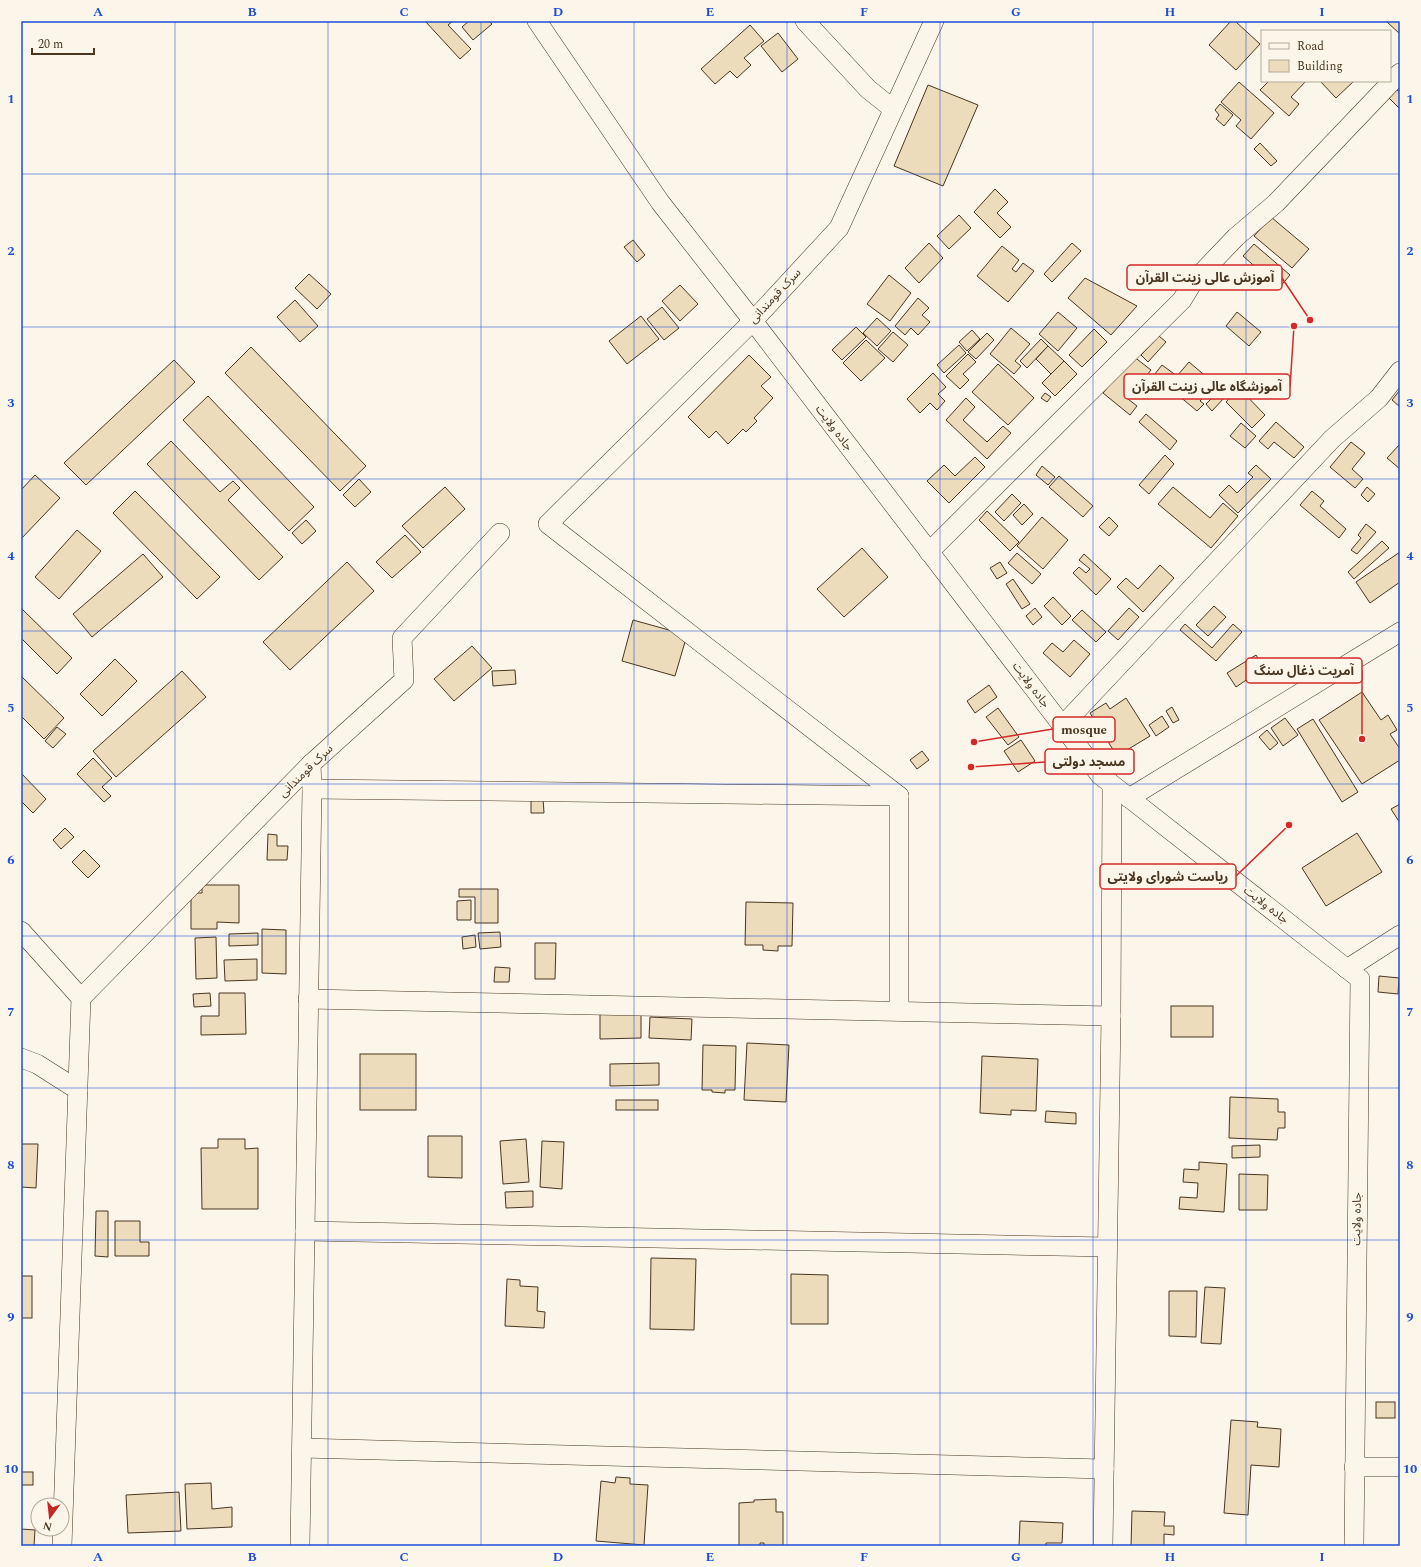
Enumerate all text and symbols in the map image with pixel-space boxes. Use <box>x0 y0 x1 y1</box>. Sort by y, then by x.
text: A <box>93 2 103 22</box>
text: B <box>247 2 257 22</box>
text: C <box>399 2 409 22</box>
text: D <box>553 2 563 22</box>
text: E <box>706 2 715 22</box>
text: F <box>860 2 868 22</box>
text: G <box>1011 2 1021 22</box>
text: H <box>1165 2 1176 22</box>
text: I <box>1319 2 1325 22</box>
scale bar <box>32 30 94 56</box>
legend <box>1261 30 1391 82</box>
text: 20 m <box>38 35 63 54</box>
text: Road <box>1297 37 1324 56</box>
text: Building <box>1297 57 1343 76</box>
text: 1 <box>7 89 15 109</box>
text: 1 <box>1406 89 1414 109</box>
text: 2 <box>7 241 15 261</box>
text: 2 <box>1406 241 1414 261</box>
street label: سرک قومندانی <box>744 264 806 328</box>
callout: آموزش عالی زینت القرآن <box>1127 265 1282 290</box>
text: آموزش عالی زینت القرآن <box>1136 268 1275 288</box>
callout: آموزشگاه عالی زینت القرآن <box>1124 374 1290 399</box>
text: آموزشگاه عالی زینت القرآن <box>1132 377 1283 397</box>
text: 3 <box>7 393 15 413</box>
text: 3 <box>1406 393 1414 413</box>
street label: جاده ولایت <box>810 401 858 455</box>
text: 4 <box>7 546 15 566</box>
text: 4 <box>1406 546 1414 566</box>
street label: جاده ولایت <box>1007 658 1055 712</box>
callout: آمریت ذغال سنگ <box>1246 658 1362 683</box>
text: آمریت ذغال سنگ <box>1254 661 1355 681</box>
text: 5 <box>7 698 15 718</box>
text: 5 <box>1406 698 1414 718</box>
callout: mosque <box>1053 717 1115 742</box>
text: mosque <box>1061 720 1107 740</box>
street label: سرک قومندانی <box>274 740 338 802</box>
callout: مسجد دولتی <box>1045 749 1134 774</box>
text: مسجد دولتی <box>1053 752 1125 772</box>
text: 6 <box>7 850 15 870</box>
text: 6 <box>1406 850 1414 870</box>
callout: ریاست شورای ولایتی <box>1100 864 1236 889</box>
text: ریاست شورای ولایتی <box>1108 867 1228 887</box>
street label: جاده ولایت <box>1239 881 1293 929</box>
text: 7 <box>7 1002 15 1022</box>
text: 7 <box>1406 1002 1414 1022</box>
text: 8 <box>7 1155 15 1175</box>
text: 8 <box>1406 1155 1414 1175</box>
street label: جاده ولایت <box>1347 1192 1367 1246</box>
text: 9 <box>7 1307 15 1327</box>
text: 9 <box>1406 1307 1414 1327</box>
text: 10 <box>4 1459 18 1479</box>
text: 10 <box>1403 1459 1417 1479</box>
north arrow <box>30 1497 70 1537</box>
text: N <box>41 1517 54 1536</box>
text: A <box>93 1547 103 1567</box>
text: B <box>247 1547 257 1567</box>
text: C <box>399 1547 409 1567</box>
text: D <box>553 1547 563 1567</box>
text: E <box>706 1547 715 1567</box>
text: F <box>860 1547 868 1567</box>
text: G <box>1011 1547 1021 1567</box>
text: H <box>1165 1547 1176 1567</box>
text: I <box>1319 1547 1325 1567</box>

